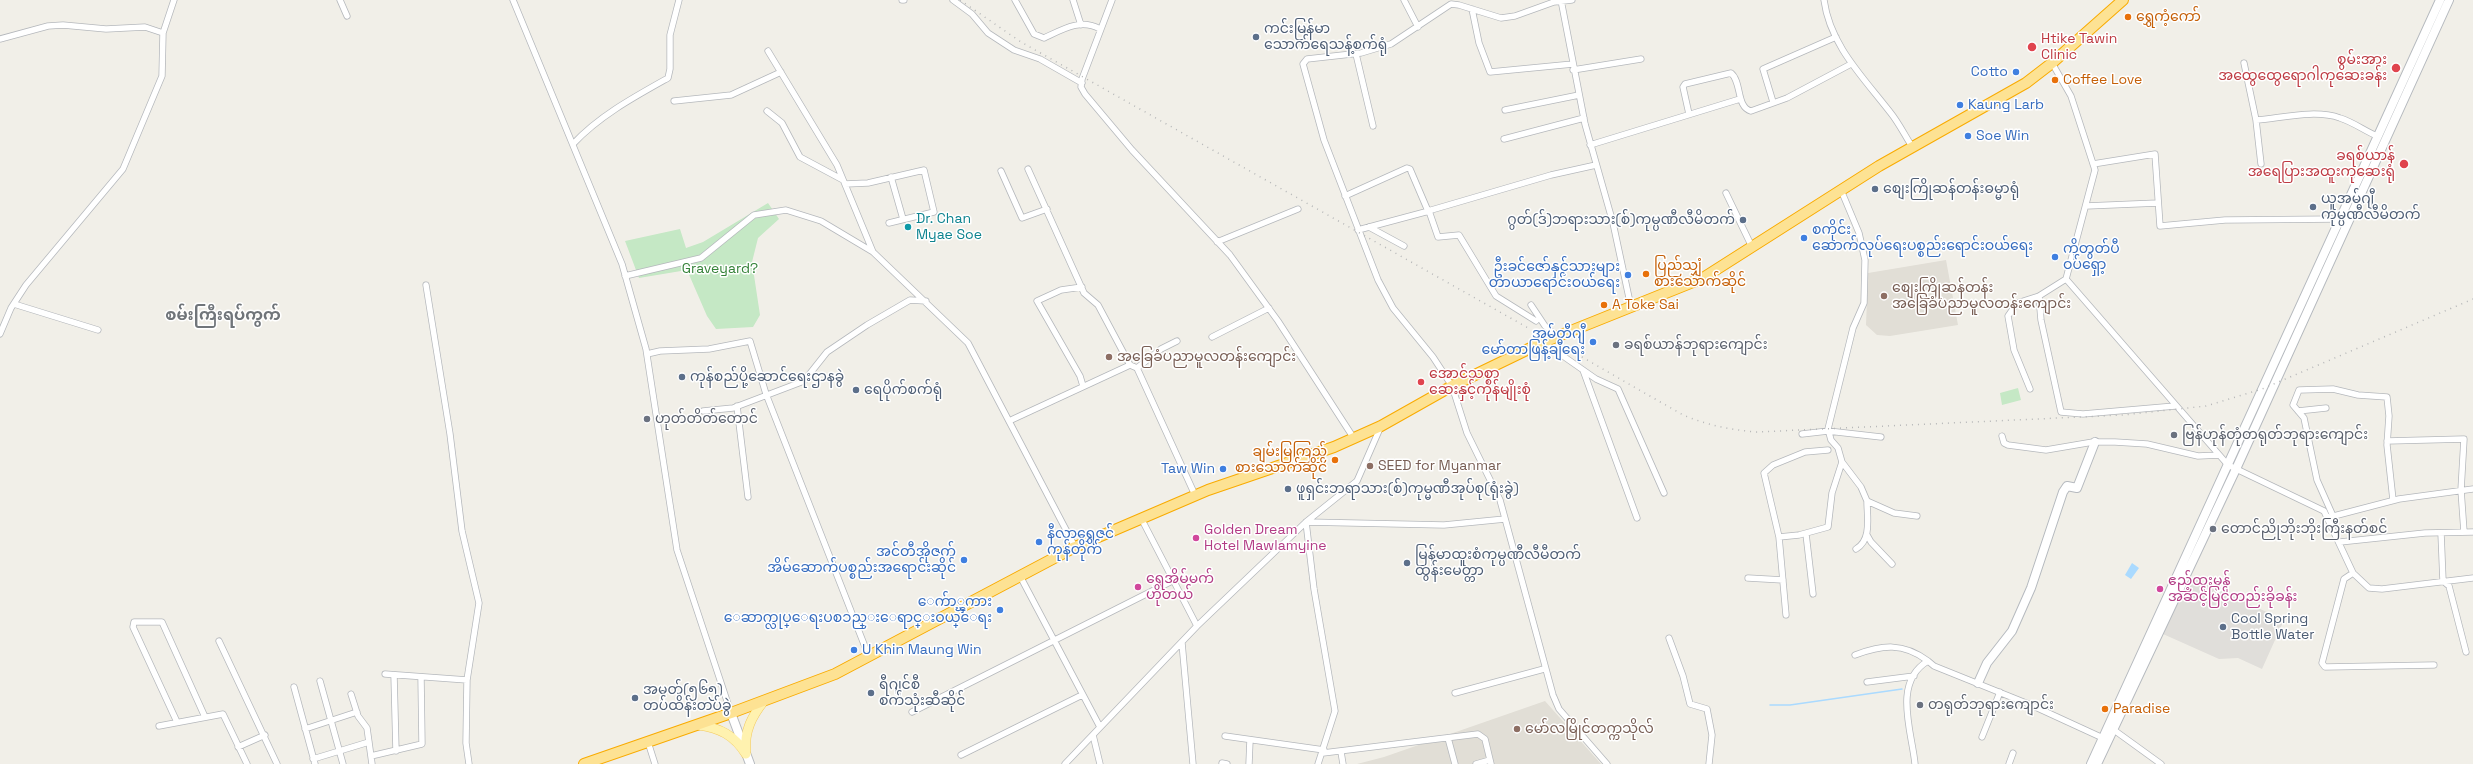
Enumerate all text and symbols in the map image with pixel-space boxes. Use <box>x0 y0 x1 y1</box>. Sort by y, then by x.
place label: ရွှေကံ့ကော် <box>2136 9 2201 25</box>
marker: ရွှေကံ့ကော် <box>2123 12 2133 22</box>
place label: ကင်းမြန်မာ သောက်ရေသန့်စက်ရုံ <box>1264 21 1387 54</box>
place label: Htike Tawin Clinic <box>2041 31 2117 64</box>
marker: ကင်းမြန်မာ သောက်ရေသန့်စက်ရုံ <box>1251 32 1261 42</box>
marker: Htike Tawin Clinic <box>2026 41 2038 53</box>
place label: စွမ်းအား အထွေထွေရောဂါကုဆေးခန်း <box>2218 52 2387 84</box>
marker: စွမ်းအား အထွေထွေရောဂါကုဆေးခန်း <box>2390 62 2402 74</box>
place label: Cotto <box>1971 64 2008 80</box>
marker: Cotto <box>2011 67 2021 77</box>
place label: Coffee Love <box>2063 72 2142 88</box>
marker: Coffee Love <box>2050 75 2060 85</box>
place label: Kaung Larb <box>1968 97 2044 113</box>
marker: Kaung Larb <box>1955 100 1965 110</box>
place label: Soe Win <box>1976 128 2029 144</box>
marker: Soe Win <box>1963 131 1973 141</box>
place label: ခရစ်ယာန် အရေပြားအထူးကုဆေးရုံ <box>2248 148 2395 180</box>
marker: ခရစ်ယာန် အရေပြားအထူးကုဆေးရုံ <box>2398 158 2410 170</box>
place label: စျေးကြိုဆန်တန်းဓမ္မာရုံ <box>1883 181 2019 197</box>
marker: စျေးကြိုဆန်တန်းဓမ္မာရုံ <box>1870 184 1880 194</box>
place label: ယူအမ်ဂျီ ကုမ္ပဏီလီမိတက် <box>2321 191 2420 224</box>
marker: ယူအမ်ဂျီ ကုမ္ပဏီလီမိတက် <box>2308 202 2318 212</box>
place label: Dr. Chan Myae Soe <box>916 211 982 244</box>
place label: ဂွတ်(ဒ်)ဘရားသား(စ်)ကုမ္ပဏီလီမိတက် <box>1507 212 1735 228</box>
marker: ဂွတ်(ဒ်)ဘရားသား(စ်)ကုမ္ပဏီလီမိတက် <box>1738 215 1748 225</box>
marker: Dr. Chan Myae Soe <box>903 222 913 232</box>
place label: စကိုင်း ဆောက်လုပ်ရေးပစ္စည်းရောင်းဝယ်ရေး <box>1812 222 2033 254</box>
marker: စကိုင်း ဆောက်လုပ်ရေးပစ္စည်းရောင်းဝယ်ရေး <box>1799 233 1809 243</box>
place label: ကိုတွတ်ပီ ဝပ်ရှော့ <box>2063 241 2120 274</box>
marker: ကိုတွတ်ပီ ဝပ်ရှော့ <box>2050 252 2060 262</box>
place label: ပြည်သျှံ စားသောက်ဆိုင် <box>1654 258 1746 290</box>
place label: ဦးခင်ဇော်နှင့်သားများ တာယာရောင်းဝယ်ရေး <box>1489 259 1620 292</box>
park label: Graveyard? <box>682 261 758 277</box>
marker: ပြည်သျှံ စားသောက်ဆိုင် <box>1641 269 1651 279</box>
marker: ဦးခင်ဇော်နှင့်သားများ တာယာရောင်းဝယ်ရေး <box>1623 270 1633 280</box>
place label: စျေးကြိုဆန်တန်း အခြေခံပညာမူလတန်းကျောင်း <box>1892 280 2071 312</box>
marker: စျေးကြိုဆန်တန်း အခြေခံပညာမူလတန်းကျောင်း <box>1879 291 1889 301</box>
place label: A Toke Sai <box>1612 297 1679 313</box>
marker: A Toke Sai <box>1599 300 1609 310</box>
district label: စမ်းကြီးရပ်ကွက် <box>165 306 281 326</box>
place label: အမ်တီဂျီ မော်တာဖြန့်ချီရေး <box>1482 326 1585 358</box>
marker: အမ်တီဂျီ မော်တာဖြန့်ချီရေး <box>1588 337 1598 347</box>
place label: ခရစ်ယာန်ဘုရားကျောင်း <box>1624 337 1768 353</box>
marker: ခရစ်ယာန်ဘုရားကျောင်း <box>1611 340 1621 350</box>
place label: အခြေခံပညာမူလတန်းကျောင်း <box>1117 349 1296 365</box>
marker: အခြေခံပညာမူလတန်းကျောင်း <box>1104 352 1114 362</box>
place label: အောင်သစ္စာ ဆေးနှင့်ကုန်မျိုးစုံ <box>1429 366 1531 398</box>
place label: ကုန်စည်ပို့ဆောင်ရေးဌာနခွဲ <box>690 369 844 385</box>
marker: ကုန်စည်ပို့ဆောင်ရေးဌာနခွဲ <box>677 372 687 382</box>
marker: အောင်သစ္စာ ဆေးနှင့်ကုန်မျိုးစုံ <box>1416 377 1426 387</box>
place label: ရေပိုက်စက်ရုံ <box>864 382 942 398</box>
marker: ရေပိုက်စက်ရုံ <box>851 385 861 395</box>
place label: ဟုတ်တိတ်တောင် <box>655 411 758 427</box>
marker: ဟုတ်တိတ်တောင် <box>642 414 652 424</box>
place label: ဗြန်ဟုန်တုံတရုတ်ဘုရားကျောင်း <box>2182 427 2368 443</box>
marker: ဗြန်ဟုန်တုံတရုတ်ဘုရားကျောင်း <box>2169 430 2179 440</box>
place label: ချမ်းမြကြည် စားသောက်ဆိုင် <box>1235 444 1327 476</box>
marker: ချမ်းမြကြည် စားသောက်ဆိုင် <box>1330 455 1340 465</box>
place label: SEED for Myanmar <box>1378 458 1501 474</box>
place label: Taw Win <box>1161 461 1215 477</box>
marker: SEED for Myanmar <box>1365 461 1375 471</box>
marker: Taw Win <box>1218 464 1228 474</box>
place label: ဖူရှင်းဘရာသား(စ်)ကုမ္မဏီအုပ်စု(ရုံးခွဲ) <box>1296 481 1519 497</box>
marker: ဖူရှင်းဘရာသား(စ်)ကုမ္မဏီအုပ်စု(ရုံးခွဲ) <box>1283 484 1293 494</box>
place label: တောင်ညိုဘိုးဘိုးကြီးနတ်စင် <box>2221 521 2387 537</box>
place label: Golden Dream Hotel Mawlamyine <box>1204 522 1327 554</box>
marker: တောင်ညိုဘိုးဘိုးကြီးနတ်စင် <box>2208 524 2218 534</box>
place label: နီလာရွှေဇင် ကုန်တိုက် <box>1047 526 1114 558</box>
marker: Golden Dream Hotel Mawlamyine <box>1191 533 1201 543</box>
marker: နီလာရွှေဇင် ကုန်တိုက် <box>1034 537 1044 547</box>
place label: အင်တီအိုဇက် အိမ်ဆောက်ပစ္စည်းအရောင်းဆိုင် <box>767 544 956 576</box>
place label: မြန်မာထူးစံကုမ္ပဏီလီမီတက် ထွန်းမေတ္တာ <box>1415 547 1581 580</box>
marker: အင်တီအိုဇက် အိမ်ဆောက်ပစ္စည်းအရောင်းဆိုင် <box>959 555 969 565</box>
marker: မြန်မာထူးစံကုမ္ပဏီလီမီတက် ထွန်းမေတ္တာ <box>1402 558 1412 568</box>
place label: ရွှေအိမ်မက် ဟိုတယ် <box>1146 571 1214 604</box>
place label: ဧည့်ထူးမွန် အဆင့်မြင့်တည်းခိုခန်း <box>2168 573 2297 606</box>
marker: ရွှေအိမ်မက် ဟိုတယ် <box>1133 582 1143 592</box>
marker: ဧည့်ထူးမွန် အဆင့်မြင့်တည်းခိုခန်း <box>2155 584 2165 594</box>
place label: ေက်ာ္ၾကား ေဆာက္လုပ္ေရးပစၥည္းေရာင္းဝယ္ေရး <box>724 594 992 626</box>
marker: ေက်ာ္ၾကား ေဆာက္လုပ္ေရးပစၥည္းေရာင္းဝယ္ေရး <box>995 605 1005 615</box>
place label: Cool Spring Bottle Water <box>2231 611 2315 644</box>
marker: Cool Spring Bottle Water <box>2218 622 2228 632</box>
place label: U Khin Maung Win <box>862 642 982 658</box>
marker: U Khin Maung Win <box>849 645 859 655</box>
place label: ရီဂျင်စီ စက်သုံးဆီဆိုင် <box>879 677 965 710</box>
place label: အမှတ်(၅၆၅) တပ်ထိန်းတပ်ခွဲ <box>643 682 731 714</box>
marker: ရီဂျင်စီ စက်သုံးဆီဆိုင် <box>866 688 876 698</box>
marker: အမှတ်(၅၆၅) တပ်ထိန်းတပ်ခွဲ <box>630 693 640 703</box>
place label: တရုတ်ဘုရားကျောင်း <box>1928 697 2054 713</box>
marker: တရုတ်ဘုရားကျောင်း <box>1915 700 1925 710</box>
place label: Paradise <box>2113 701 2170 717</box>
marker: Paradise <box>2100 704 2110 714</box>
place label: မော်လမြိုင်တက္ကသိုလ် <box>1525 721 1654 737</box>
marker: မော်လမြိုင်တက္ကသိုလ် <box>1512 724 1522 734</box>

